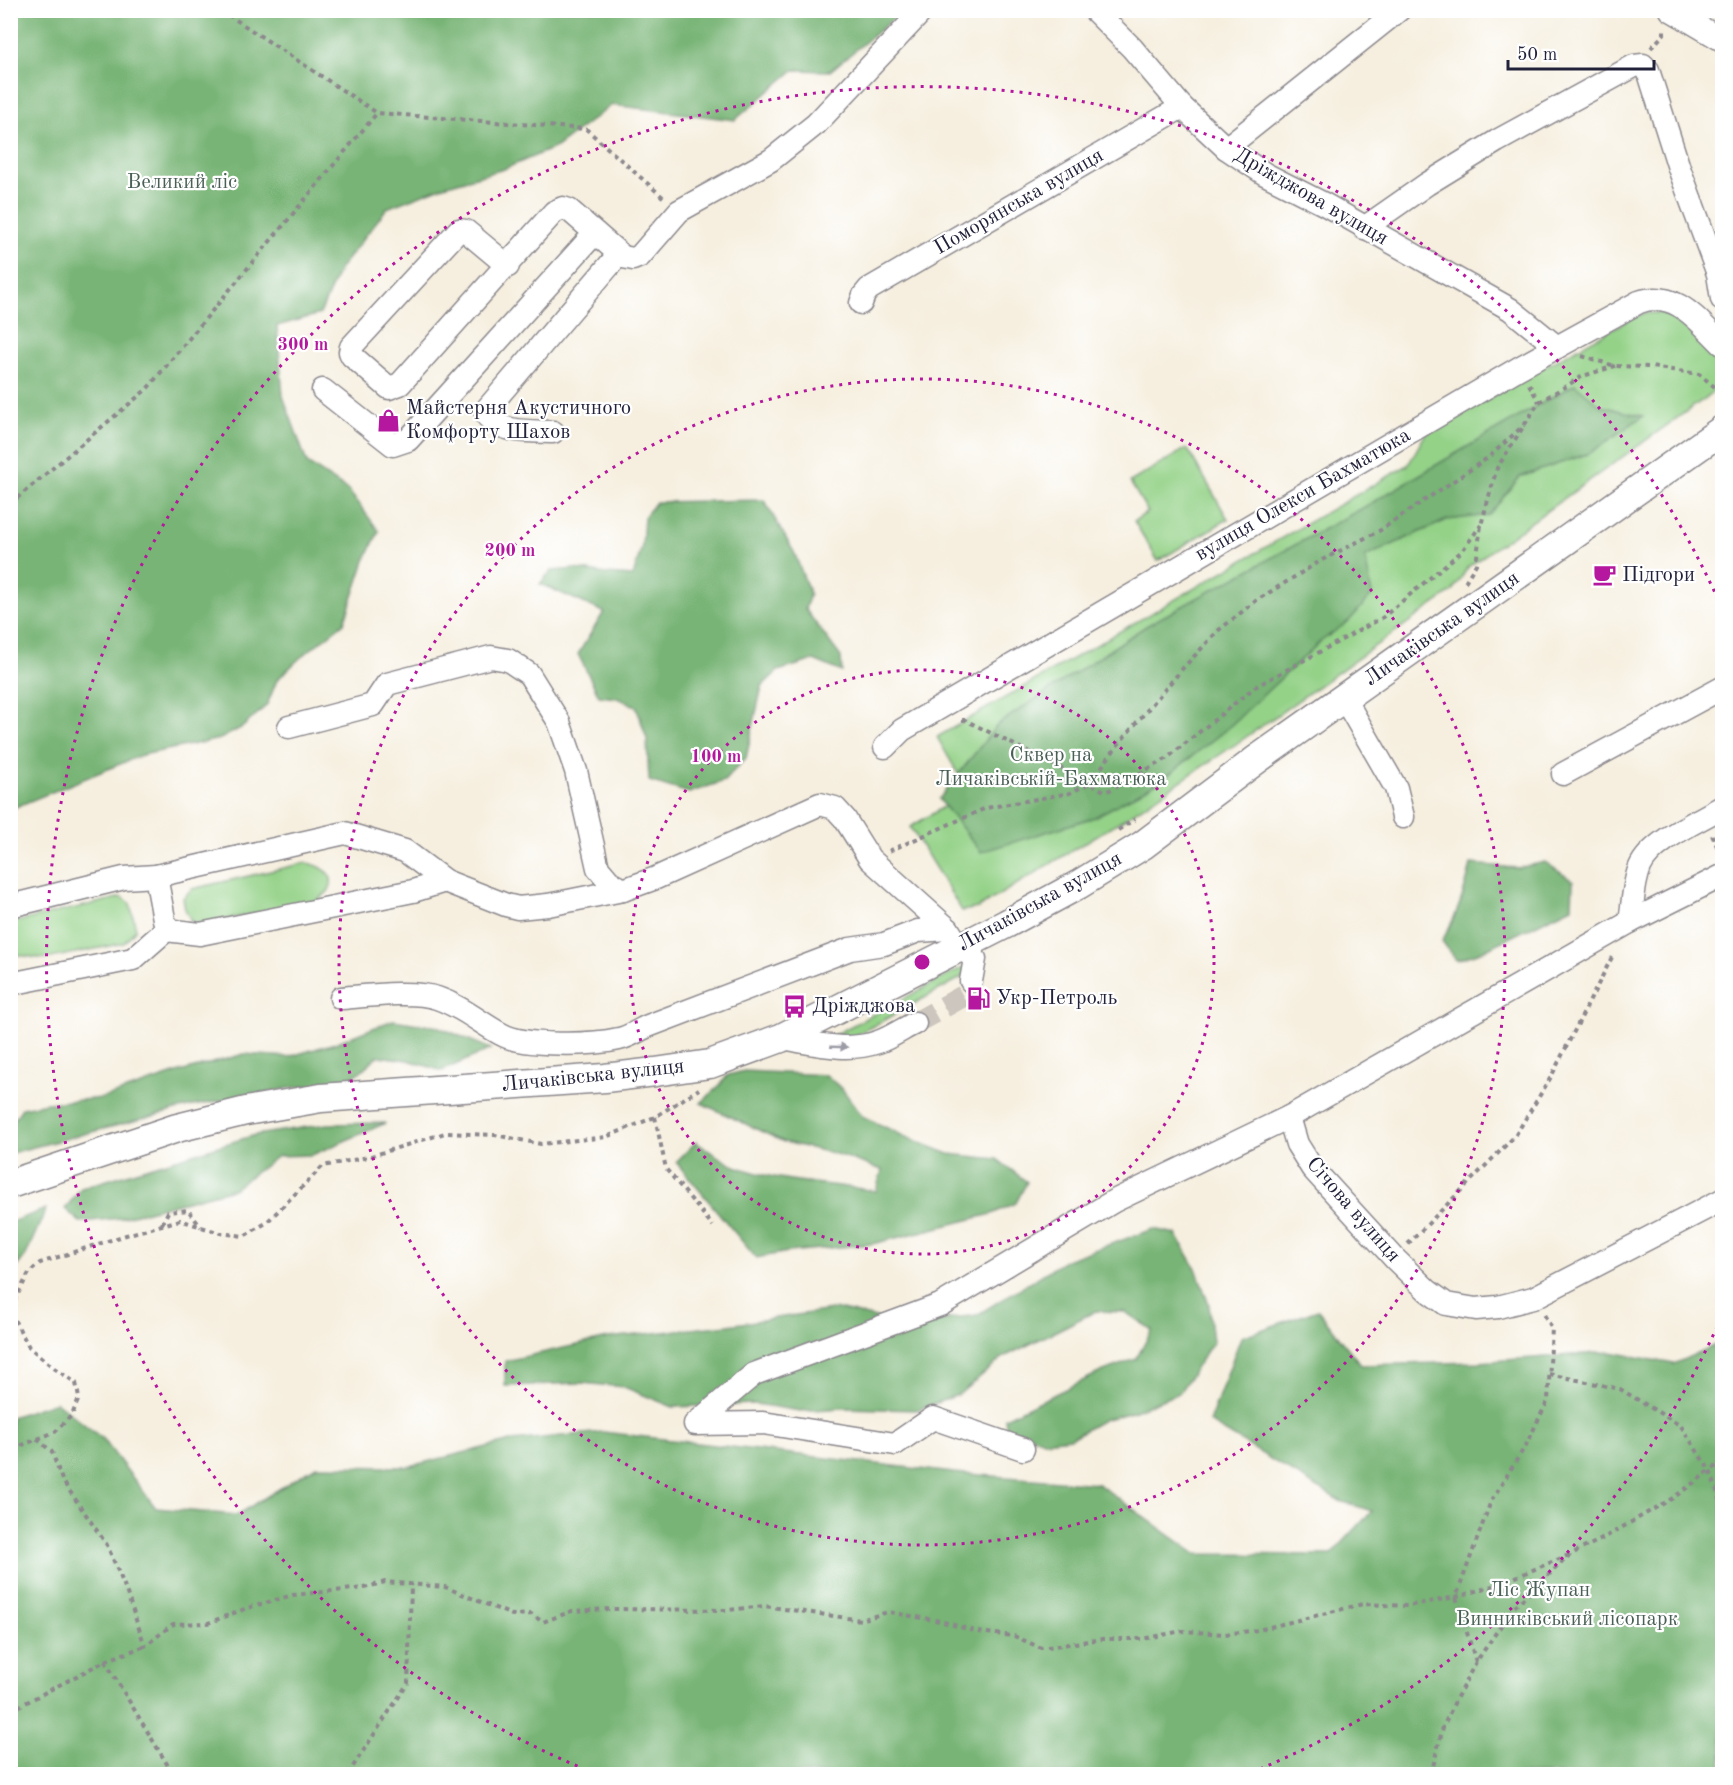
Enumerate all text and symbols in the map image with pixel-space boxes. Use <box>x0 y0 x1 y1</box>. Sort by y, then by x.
scale bar <box>1508 33 1654 71</box>
text: 50 m <box>1517 46 1557 64</box>
street label: Дріжджова вулиця <box>1231 144 1391 250</box>
street label: Поморянська вулиця <box>931 145 1107 259</box>
park label: Великий ліс <box>127 172 237 193</box>
text: 300 m <box>278 336 328 354</box>
place label: Майстерня Акустичного Комфорту Шахов <box>406 398 631 443</box>
shop icon: Майстерня Акустичного Комфорту Шахов <box>375 407 401 433</box>
street label: вулиця Олекси Бахматюка <box>1192 425 1414 565</box>
text: 200 m <box>485 542 535 560</box>
cafe icon: Підгори <box>1591 562 1617 588</box>
place label: Підгори <box>1622 565 1695 586</box>
street label: Личаківська вулиця <box>1361 568 1523 690</box>
park label: Сквер на Личаківській-Бахматюка <box>935 745 1167 790</box>
text: 100 m <box>691 748 741 766</box>
street label: Личаківська вулиця <box>955 848 1126 956</box>
centre of rings <box>912 952 932 972</box>
fuel station icon: Укр-Петроль <box>965 985 991 1011</box>
place label: Укр-Петроль <box>996 988 1118 1009</box>
bus stop icon: Дріжджова <box>781 993 807 1019</box>
place label: Дріжджова <box>812 996 915 1017</box>
one-way arrow <box>830 1042 849 1051</box>
street label: Личаківська вулиця <box>501 1056 686 1096</box>
street label: Січова вулиця <box>1302 1154 1404 1267</box>
park label: Ліс Жупан <box>1488 1580 1590 1601</box>
park label: Винниківський лісопарк <box>1456 1609 1679 1630</box>

